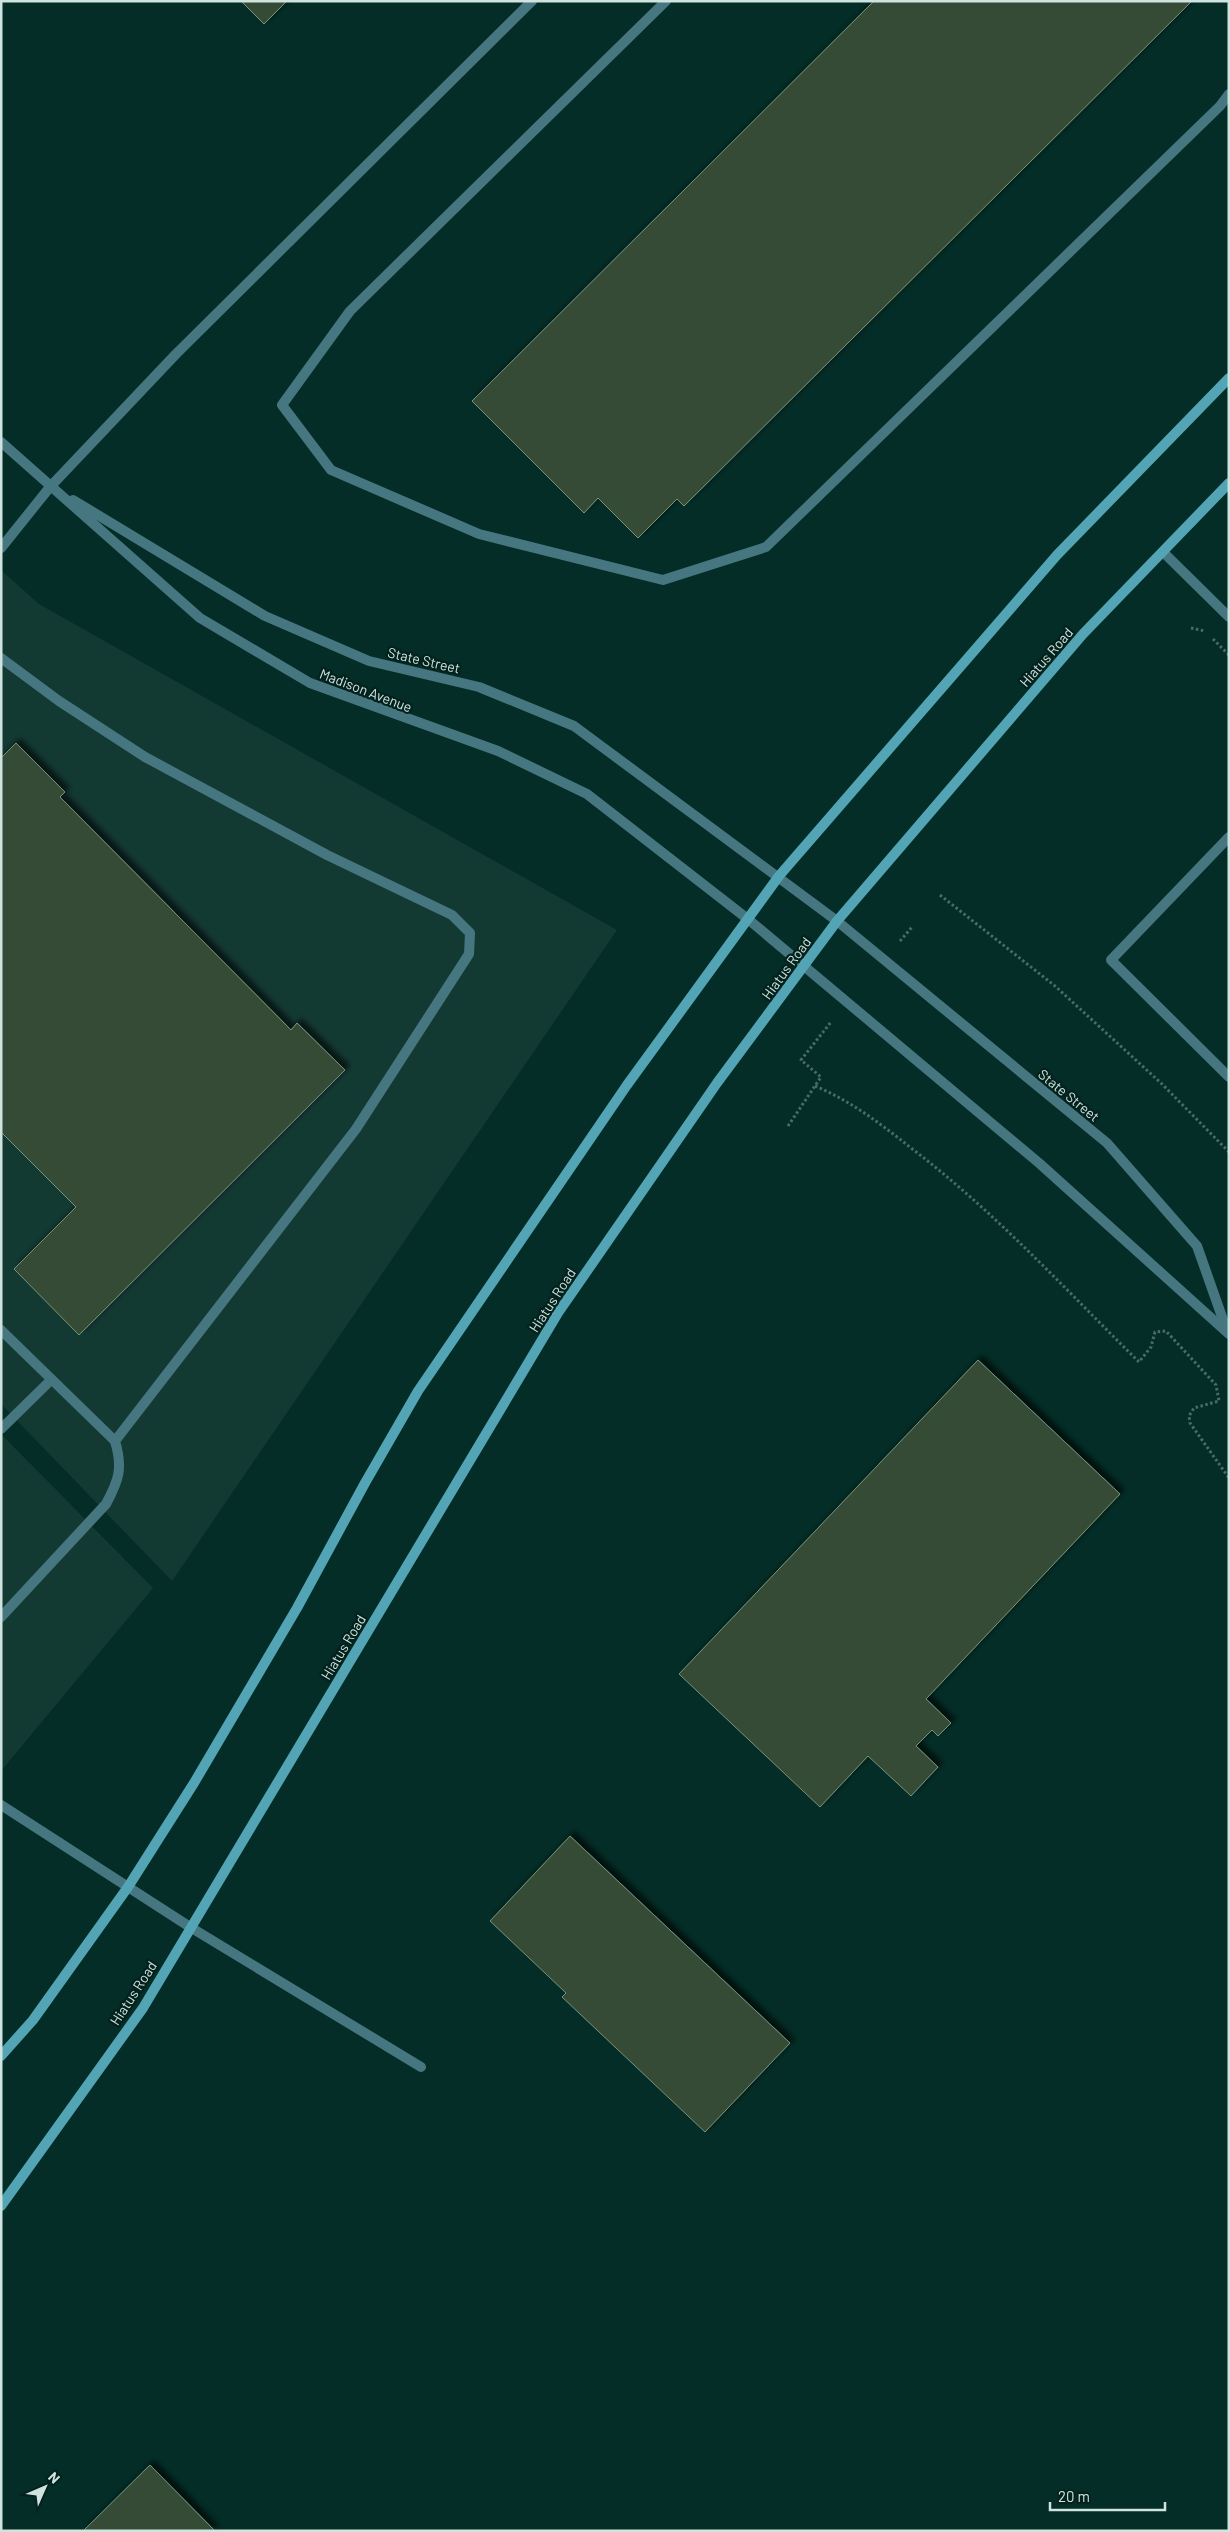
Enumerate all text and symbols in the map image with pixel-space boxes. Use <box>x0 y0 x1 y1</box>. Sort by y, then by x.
street label: Hiatus Road <box>1016 624 1076 690</box>
street label: State Street <box>386 643 462 677</box>
street label: Madison Avenue <box>317 665 415 715</box>
street label: Hiatus Road <box>758 934 814 1002</box>
street label: State Street <box>1035 1065 1103 1125</box>
street label: Hiatus Road <box>525 1265 579 1335</box>
street label: Hiatus Road <box>317 1611 369 1683</box>
street label: Hiatus Road <box>106 1958 160 2028</box>
north arrow <box>20 2462 70 2512</box>
text: N <box>45 2468 64 2487</box>
scale bar <box>1050 2480 1165 2512</box>
text: 20 m <box>1058 2487 1090 2505</box>

